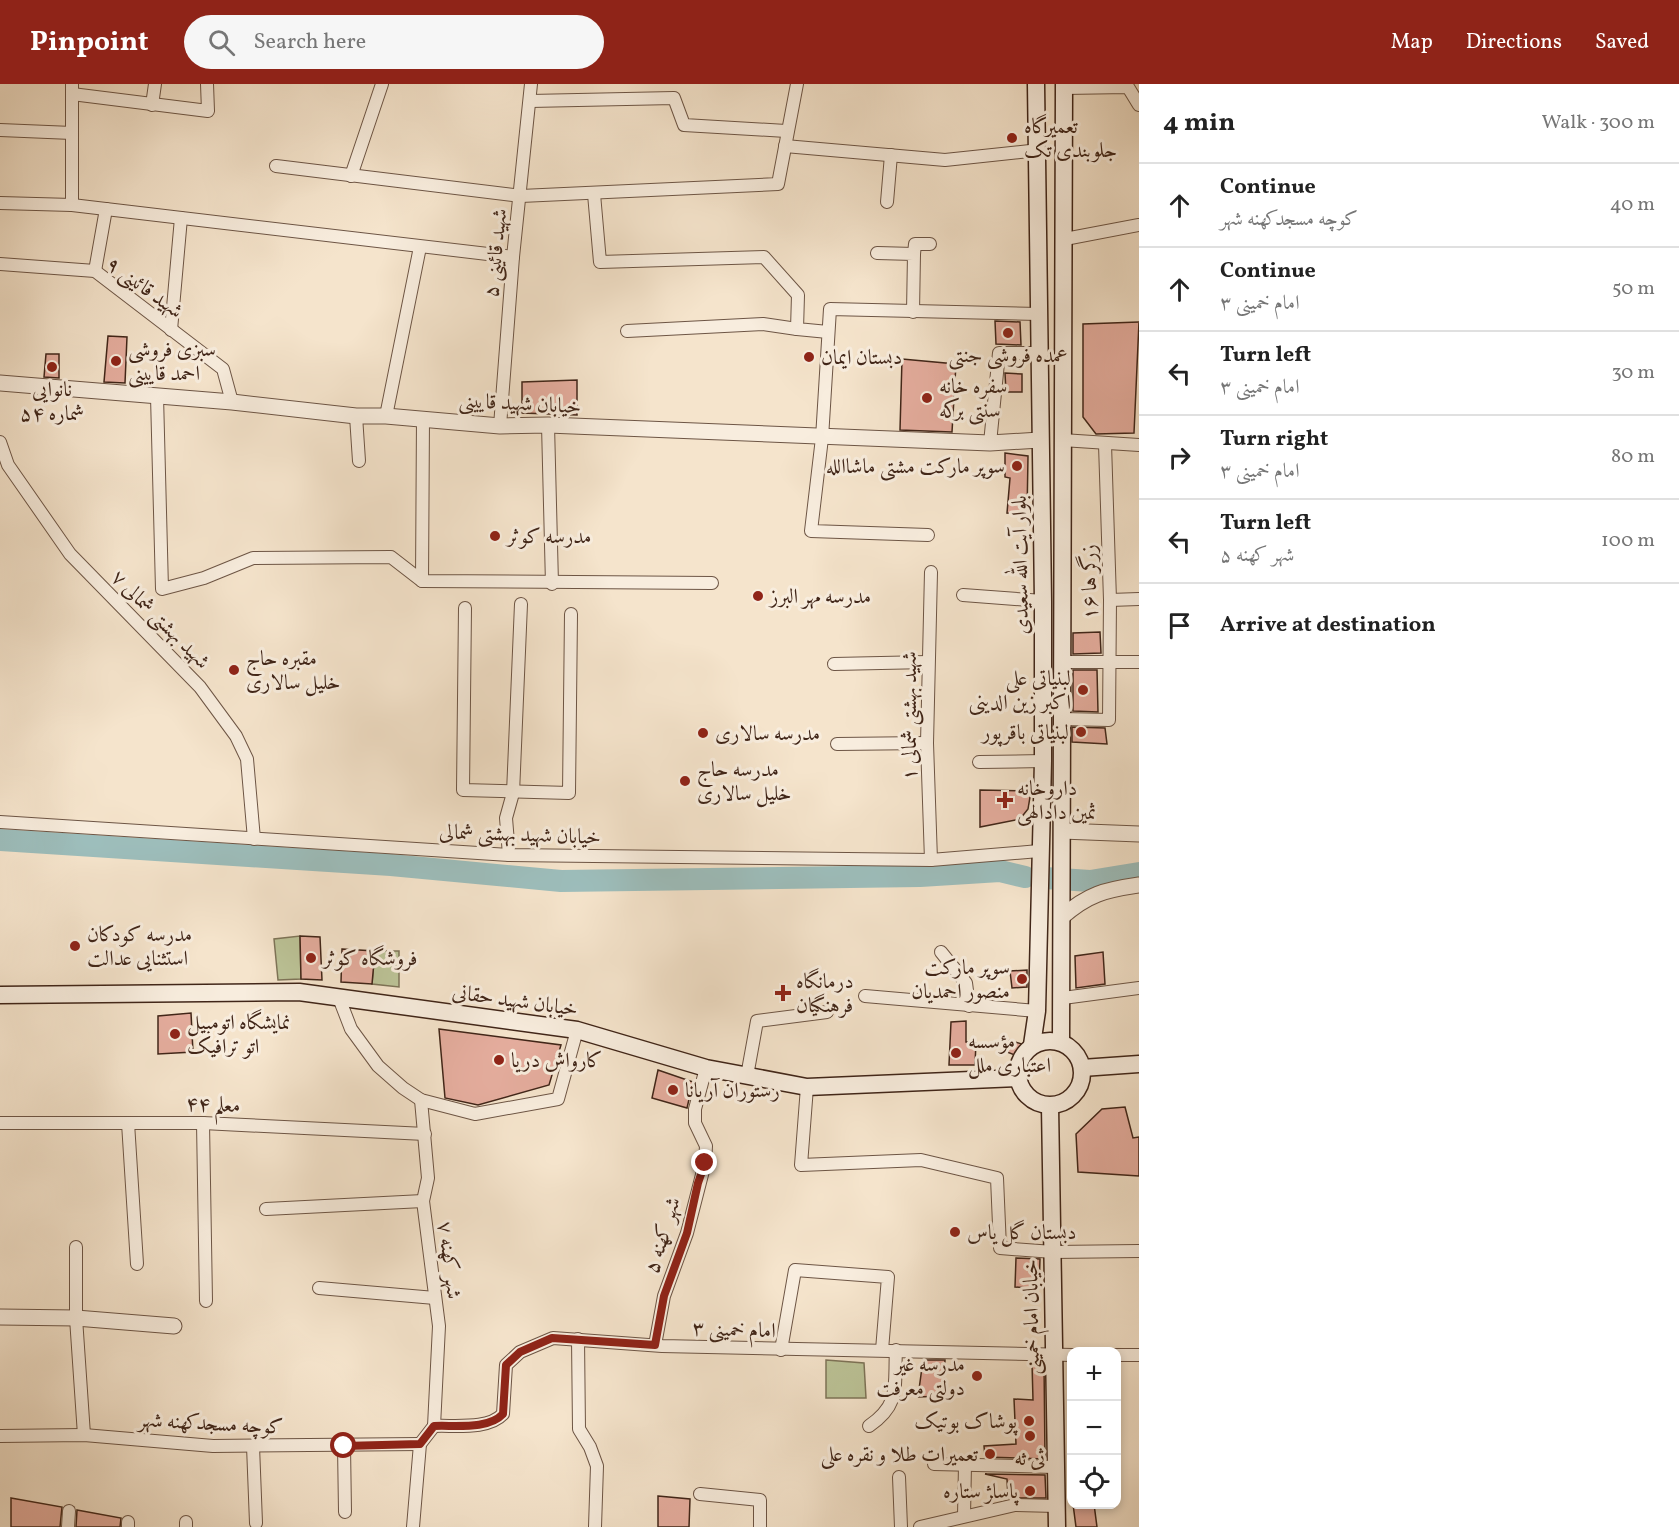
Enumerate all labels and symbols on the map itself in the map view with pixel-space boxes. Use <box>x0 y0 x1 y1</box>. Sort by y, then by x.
place label: تعمیرگاه جلوبندی تک <box>1024 113 1117 166</box>
marker: تعمیرگاه جلوبندی تک <box>1005 131 1019 145</box>
street label: شهید قائینی ۵ <box>477 207 516 299</box>
street label: شهید قائینی ۹ <box>100 250 189 326</box>
marker: عمده فروشی جنتی <box>1001 326 1015 340</box>
place label: سبزی فروشی احمد قایینی <box>128 336 216 389</box>
place label: عمده فروشی جنتی <box>948 342 1068 371</box>
place label: دبستان ایمان <box>821 344 902 373</box>
marker: دبستان ایمان <box>802 350 816 364</box>
marker: سبزی فروشی احمد قایینی <box>109 354 123 368</box>
marker: نانوایی شماره ۵۴ <box>45 360 59 374</box>
place label: سفره خانه سنتی برکه <box>939 373 1008 426</box>
place label: نانوایی شماره ۵۴ <box>20 376 84 429</box>
street label: خیابان شهید قایینی <box>458 387 582 422</box>
marker: سفره خانه سنتی برکه <box>920 391 934 405</box>
place label: سوپر مارکت مشتی ماشاالله <box>826 453 1005 482</box>
marker: سوپر مارکت مشتی ماشاالله <box>1010 459 1024 473</box>
street label: بلوار آیت الله سعیدی <box>1002 495 1037 635</box>
place label: مدرسه کوثر <box>505 523 591 552</box>
marker: مدرسه کوثر <box>488 529 502 543</box>
street label: زرگر ها ۱۶ <box>1074 544 1106 620</box>
street label: شهید بهشتی شمالی ۷ <box>104 564 216 676</box>
place label: مدرسه مهر البرز <box>768 583 871 612</box>
marker: مدرسه مهر البرز <box>751 589 765 603</box>
place label: مقبره حاج خلیل سالاری <box>246 645 340 698</box>
street label: شهید بهشتی شمالی ۱ <box>896 651 925 781</box>
marker: مقبره حاج خلیل سالاری <box>227 663 241 677</box>
place label: لبنیاتی علی اکبر زین الدینی <box>969 665 1071 718</box>
marker: لبنیاتی علی اکبر زین الدینی <box>1076 683 1090 697</box>
place label: لبنیاتی باقرپور <box>980 719 1069 748</box>
place label: مدرسه سالاری <box>715 720 820 749</box>
marker: لبنیاتی باقرپور <box>1074 725 1088 739</box>
marker: مدرسه سالاری <box>696 726 710 740</box>
place label: مدرسه حاج خلیل سالاری <box>697 756 791 809</box>
marker: مدرسه حاج خلیل سالاری <box>678 774 692 788</box>
place label: داروخانه ثمین دادالهی <box>1017 775 1096 828</box>
marker: داروخانه ثمین دادالهی <box>998 793 1012 807</box>
street label: خیابان شهید بهشتی شمالی <box>439 818 601 853</box>
place label: مدرسه کودکان استثنایی عدالت <box>87 921 192 974</box>
marker: مدرسه کودکان استثنایی عدالت <box>68 939 82 953</box>
place label: فروشگاه کوثر <box>321 945 418 974</box>
marker: فروشگاه کوثر <box>304 951 318 965</box>
place label: سوپر مارکت منصور احمدیان <box>911 954 1010 1007</box>
place label: درمانگاه فرهنگیان <box>796 968 854 1021</box>
marker: سوپر مارکت منصور احمدیان <box>1015 972 1029 986</box>
street label: خیابان شهید حقانی <box>450 978 580 1025</box>
marker: درمانگاه فرهنگیان <box>774 984 792 1002</box>
place label: نمایشگاه اتومبیل اتو ترافیک <box>187 1009 291 1062</box>
marker: نمایشگاه اتومبیل اتو ترافیک <box>168 1027 182 1041</box>
place label: مؤسسه اعتباری ملل <box>968 1028 1051 1081</box>
marker: مؤسسه اعتباری ملل <box>949 1046 963 1060</box>
place label: کارواش دریا <box>511 1047 603 1076</box>
marker: کارواش دریا <box>492 1053 506 1067</box>
place label: رستوران آریانا <box>685 1077 780 1106</box>
marker: رستوران آریانا <box>666 1083 680 1097</box>
street label: معلم ۴۴ <box>185 1090 241 1126</box>
route end <box>691 1149 717 1175</box>
street label: شهر کهنه ۵ <box>638 1194 689 1277</box>
place label: دبستان گل یاس <box>967 1219 1076 1248</box>
street label: شهر کهنه ۷ <box>429 1220 468 1301</box>
marker: دبستان گل یاس <box>948 1225 962 1239</box>
street label: خیابان امام خمینی <box>1017 1259 1050 1375</box>
street label: امام خمینی ۳ <box>692 1315 776 1348</box>
place label: مدرسه غیر دولتی معرفت <box>876 1351 965 1404</box>
marker: مدرسه غیر دولتی معرفت <box>970 1369 984 1383</box>
street label: کوچه مسجدکهنه شهر <box>136 1406 284 1443</box>
place label: پوشاک بوتیک <box>914 1408 1018 1437</box>
marker: پوشاک بوتیک <box>1022 1414 1036 1428</box>
marker: ثی ثه <box>1023 1429 1037 1443</box>
route start <box>330 1432 356 1458</box>
place label: تعمیرات طلا و نقره علی <box>820 1441 979 1470</box>
place label: ثی ثه <box>1014 1445 1046 1474</box>
marker: تعمیرات طلا و نقره علی <box>983 1447 997 1461</box>
place label: پاسا‍‍‍ژ ستاره <box>943 1478 1019 1507</box>
marker: پاسا‍‍‍ژ ستاره <box>1023 1484 1037 1498</box>

